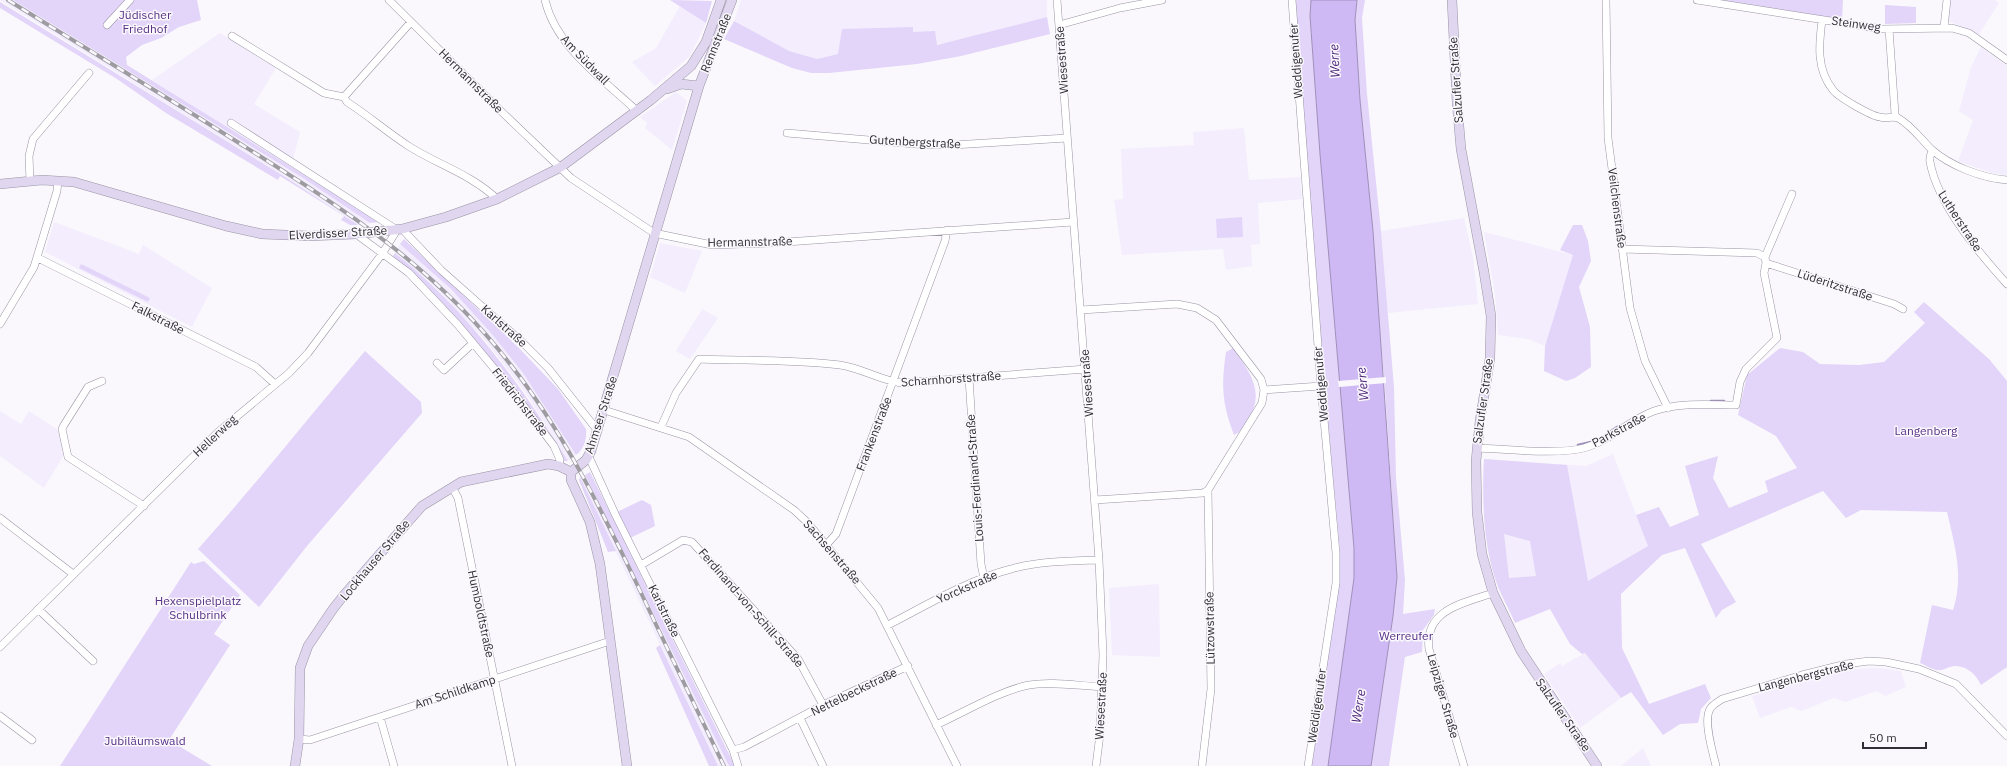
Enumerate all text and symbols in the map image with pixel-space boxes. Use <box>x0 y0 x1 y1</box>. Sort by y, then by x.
park label: Jüdischer Friedhof <box>119 7 172 36</box>
street label: Rennstraße <box>697 11 734 75</box>
street label: Steinweg <box>1830 13 1882 34</box>
street label: Weddigenufer <box>1285 22 1306 99</box>
street label: Wiesestraße <box>1052 25 1071 94</box>
street label: Am Südwall <box>558 32 613 88</box>
street label: Salzufler Straße <box>1445 36 1466 124</box>
water label: Werre <box>1325 43 1344 78</box>
street label: Hermannstraße <box>436 45 507 116</box>
street label: Gutenbergstraße <box>869 132 962 151</box>
street label: Veilchenstraße <box>1605 167 1630 249</box>
street label: Lutherstraße <box>1935 187 1986 254</box>
street label: Elverdisser Straße <box>288 222 388 243</box>
street label: Hermannstraße <box>707 233 793 250</box>
street label: Lüderitzstraße <box>1796 265 1875 304</box>
street label: Falkstraße <box>129 298 187 337</box>
street label: Karlstraße <box>478 301 531 350</box>
street label: Weddigenufer <box>1310 345 1331 422</box>
street label: Wiesestraße <box>1077 348 1096 417</box>
street label: Salzufler Straße <box>1469 357 1496 445</box>
street label: Friedrichstraße <box>489 364 552 439</box>
water label: Werre <box>1353 366 1372 401</box>
street label: Scharnhorststraße <box>900 367 1002 389</box>
street label: Ahmser Straße <box>581 374 620 456</box>
street label: Frankenstraße <box>852 394 895 473</box>
street label: Parkstraße <box>1589 409 1649 450</box>
street label: Hellerweg <box>190 411 240 460</box>
street label: Louis-Ferdinand-Straße <box>963 413 986 542</box>
park label: Langenberg <box>1895 423 1958 438</box>
street label: Lockhauser Straße <box>336 516 413 603</box>
street label: Sachsenstraße <box>800 516 865 587</box>
street label: Ferdinand-von-Schill-Straße <box>696 545 807 671</box>
street label: Yorckstraße <box>934 566 1000 607</box>
street label: Humboldtstraße <box>465 569 498 659</box>
street label: Karlstraße <box>645 582 684 640</box>
street label: Lützowstraße <box>1201 591 1218 665</box>
park label: Hexenspielplatz Schulbrink <box>155 593 242 622</box>
park label: Werreufer <box>1379 628 1434 643</box>
street label: Leipziger Straße <box>1424 652 1463 740</box>
street label: Langenbergstraße <box>1757 656 1856 695</box>
street label: Nettelbeckstraße <box>808 664 900 719</box>
street label: Weddigenufer <box>1304 667 1329 744</box>
street label: Am Schildkamp <box>413 671 497 712</box>
street label: Wiesestraße <box>1091 671 1110 740</box>
street label: Salzufler Straße <box>1533 675 1595 755</box>
water label: Werre <box>1347 688 1370 724</box>
scale bar <box>1863 724 1926 750</box>
text: 50 m <box>1869 730 1897 745</box>
park label: Jubiläumswald <box>104 733 186 748</box>

